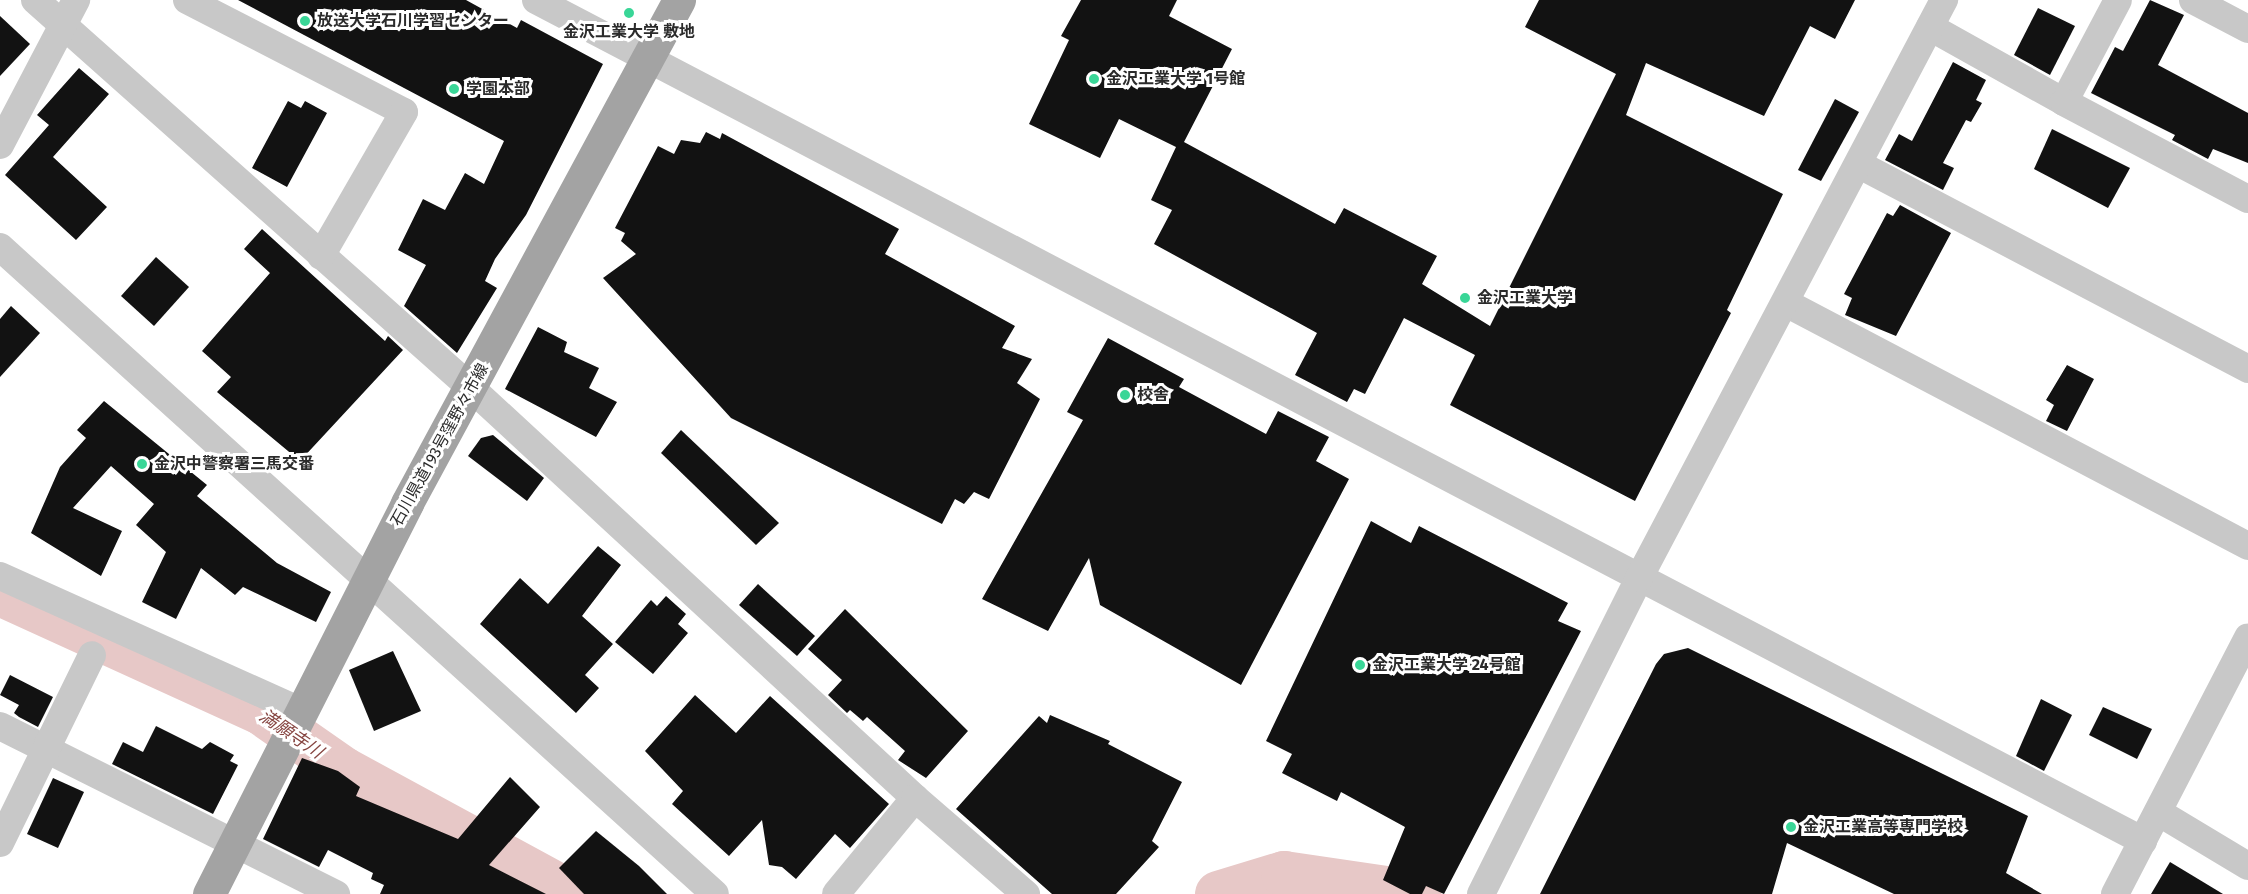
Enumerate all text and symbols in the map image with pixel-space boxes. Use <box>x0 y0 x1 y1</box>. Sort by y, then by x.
marker: 金沢工業大学 敷地 <box>622 6 636 20</box>
place label: 放送大学石川学習センター <box>317 11 509 31</box>
marker: 放送大学石川学習センター <box>298 14 312 28</box>
place label: 金沢工業大学 敷地 <box>563 22 695 42</box>
place label: 金沢工業大学 1号館 <box>1106 69 1245 89</box>
marker: 金沢工業大学 1号館 <box>1087 72 1101 86</box>
place label: 学園本部 <box>466 79 530 99</box>
marker: 学園本部 <box>447 82 461 96</box>
place label: 金沢工業大学 <box>1477 288 1573 308</box>
marker: 金沢工業大学 <box>1458 291 1472 305</box>
street label: 石川県道193号窪野々市線 <box>387 360 493 530</box>
place label: 校舎 <box>1137 385 1169 405</box>
marker: 校舎 <box>1118 388 1132 402</box>
place label: 金沢中警察署三馬交番 <box>154 454 314 474</box>
marker: 金沢中警察署三馬交番 <box>135 457 149 471</box>
place label: 金沢工業大学 24号館 <box>1372 655 1521 675</box>
marker: 金沢工業大学 24号館 <box>1353 658 1367 672</box>
water label: 満願寺川 <box>255 705 327 763</box>
place label: 金沢工業高等専門学校 <box>1803 817 1963 837</box>
marker: 金沢工業高等専門学校 <box>1784 820 1798 834</box>

